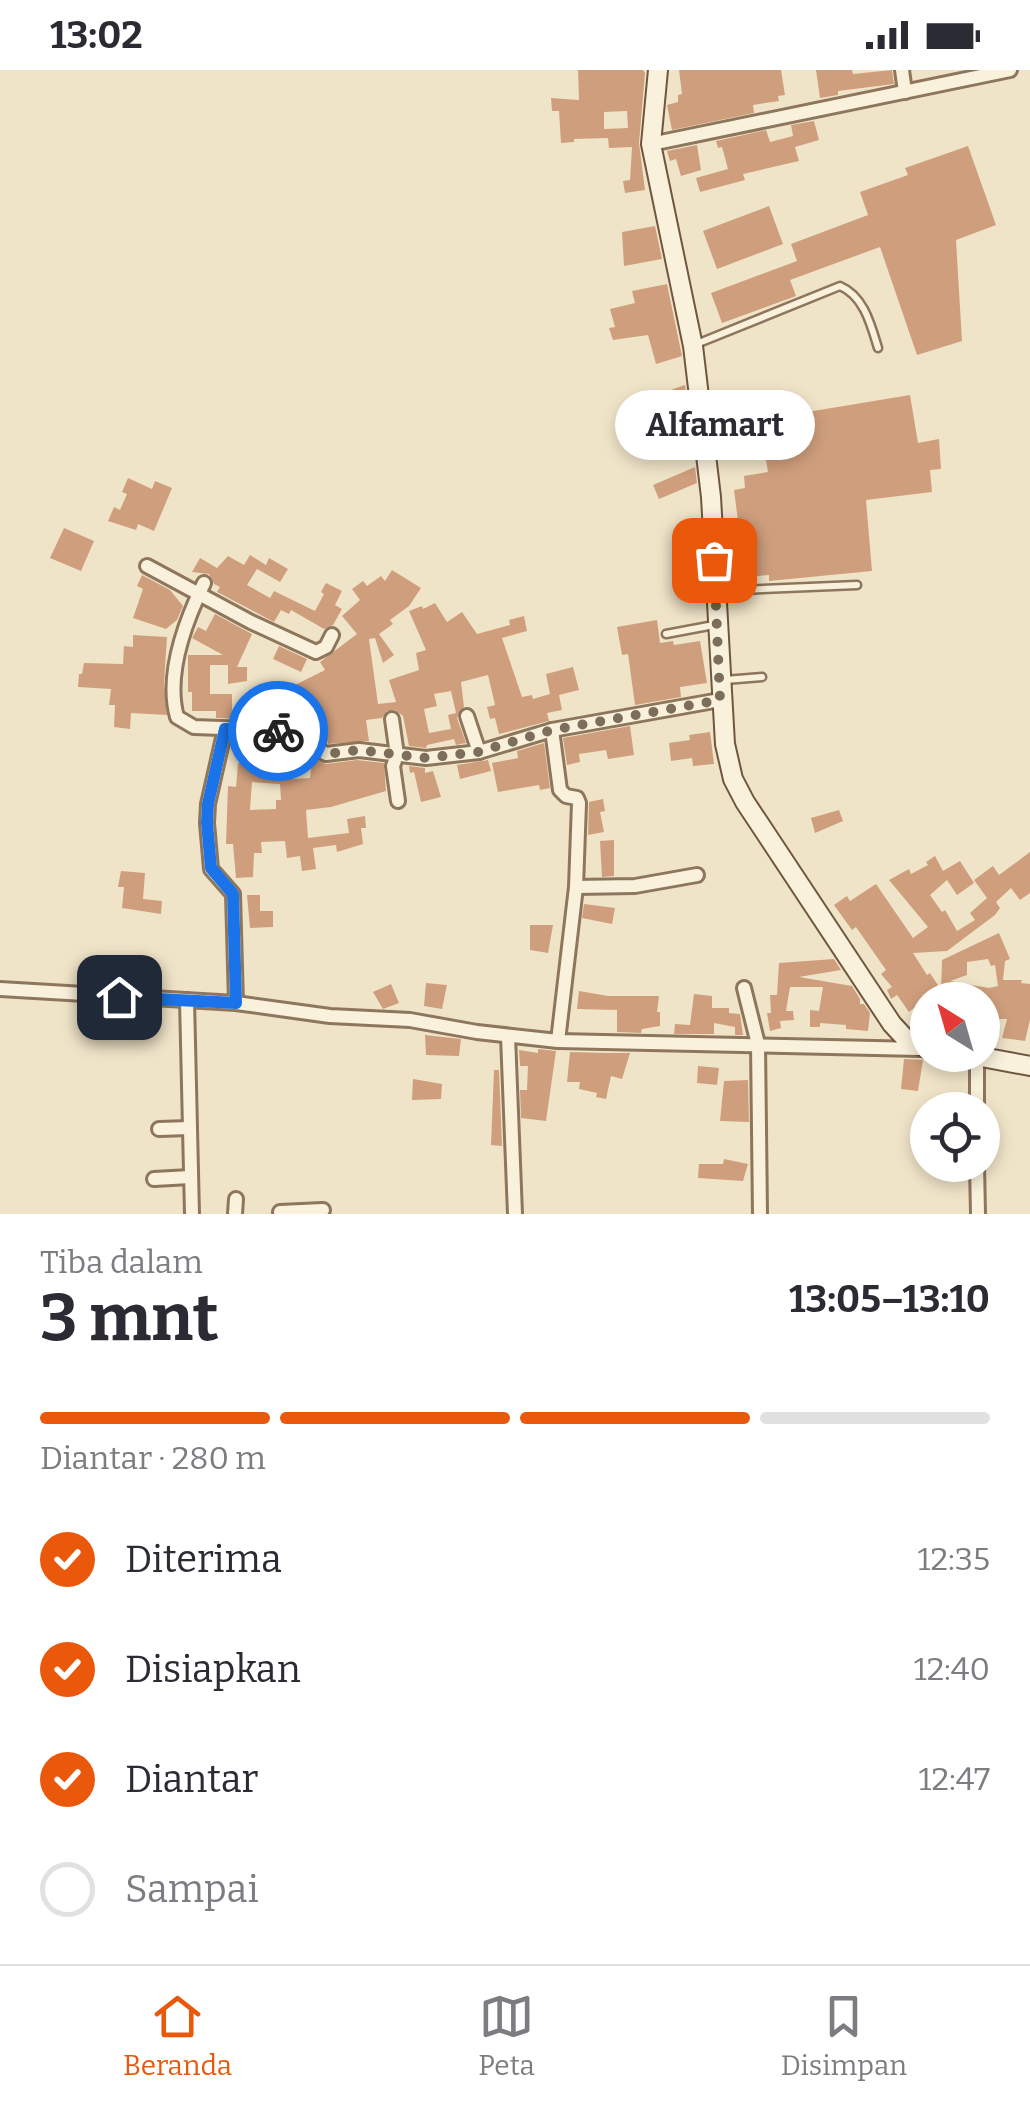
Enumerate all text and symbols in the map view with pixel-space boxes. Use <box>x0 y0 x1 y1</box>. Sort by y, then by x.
text: 13:02 <box>50 12 143 58</box>
callout: Alfamart <box>614 390 814 460</box>
text: Alfamart <box>646 406 784 444</box>
pin <box>672 518 757 603</box>
icon: bag <box>687 533 742 588</box>
courier <box>228 681 328 781</box>
icon: bike <box>251 704 306 759</box>
pin <box>77 955 162 1040</box>
icon: home <box>92 970 147 1025</box>
north arrow <box>910 982 1000 1072</box>
map controls <box>910 982 1000 1182</box>
button: locate <box>910 1092 1000 1182</box>
text: Tiba dalam <box>40 1243 203 1281</box>
text: 13:05–13:10 <box>789 1276 990 1322</box>
text: 3 mnt <box>40 1279 219 1357</box>
text: Diantar · 280 m <box>40 1439 266 1477</box>
icon: check <box>40 1532 95 1587</box>
text: Diterima <box>125 1536 282 1582</box>
text: 12:35 <box>918 1540 990 1578</box>
icon: check <box>40 1642 95 1697</box>
text: Disiapkan <box>125 1646 301 1692</box>
text: 12:40 <box>914 1650 990 1688</box>
icon: check <box>40 1752 95 1807</box>
text: Diantar <box>125 1756 258 1802</box>
text: 12:47 <box>919 1760 990 1798</box>
text: Sampai <box>125 1866 259 1912</box>
tab: Beranda <box>123 1989 232 2082</box>
tab: Peta <box>478 1989 535 2082</box>
tab: Disimpan <box>781 1989 907 2082</box>

